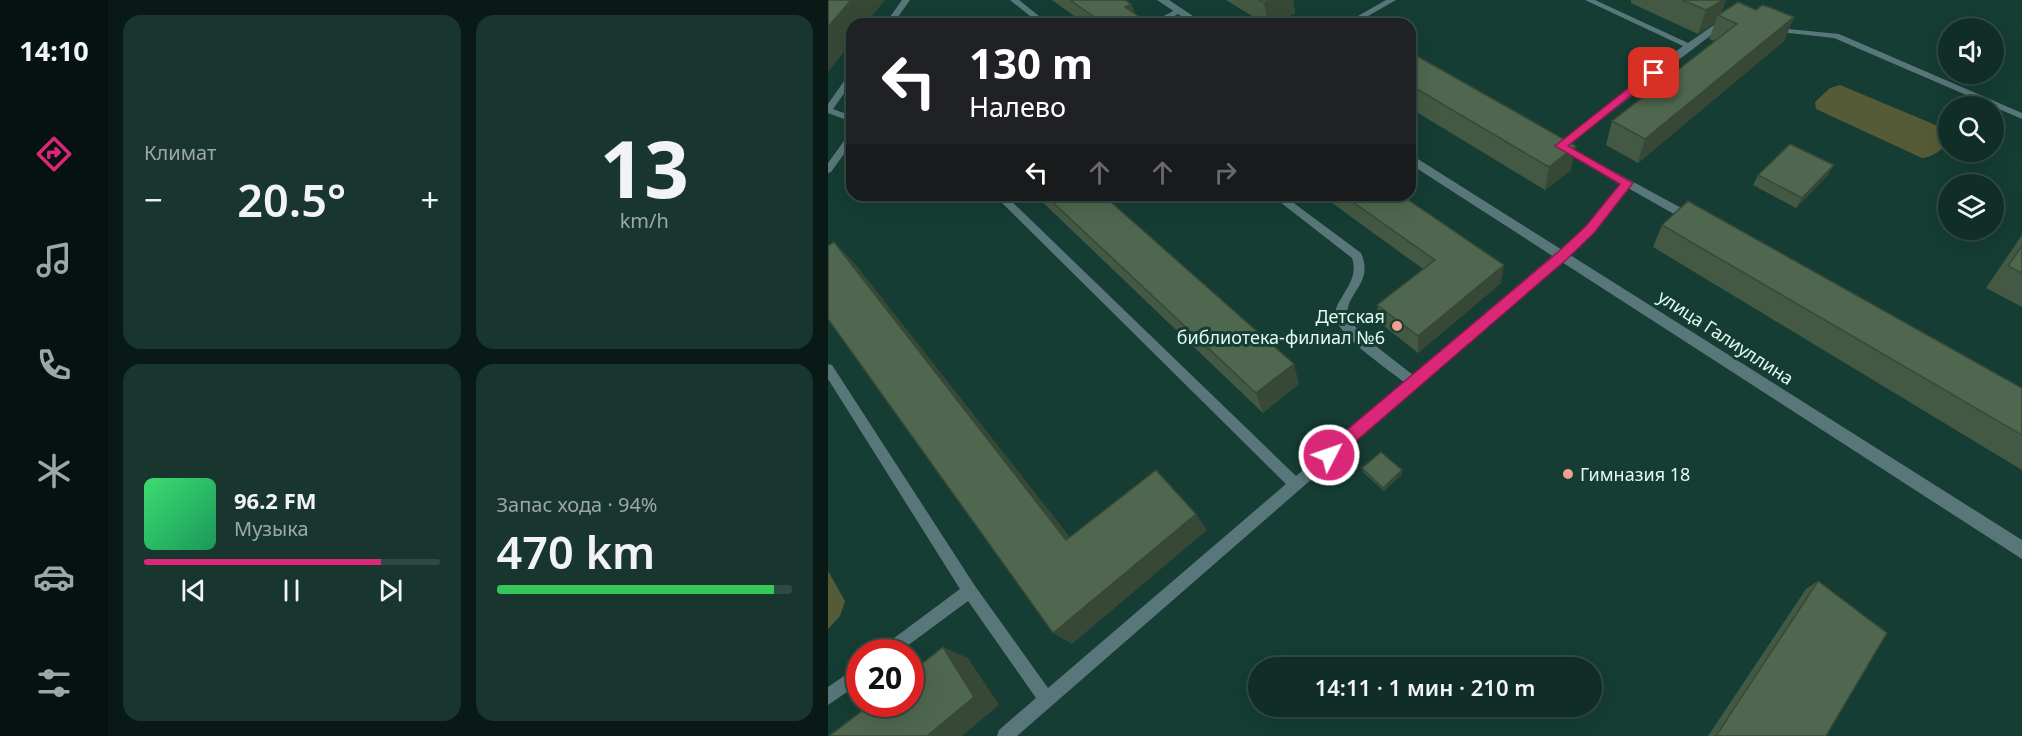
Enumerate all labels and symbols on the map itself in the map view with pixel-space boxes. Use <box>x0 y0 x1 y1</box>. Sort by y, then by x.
pin <box>1628 47 1679 98</box>
street label: улица Галиуллина <box>1653 284 1799 390</box>
place label: Детская библиотека-филиал №6 <box>1177 304 1385 349</box>
marker: Детская библиотека-филиал №6 <box>1390 319 1404 333</box>
position arrow <box>1297 423 1361 487</box>
place label: Гимназия 18 <box>1580 462 1690 486</box>
marker: Гимназия 18 <box>1561 467 1575 481</box>
speed limit sign: 20 <box>846 639 924 717</box>

